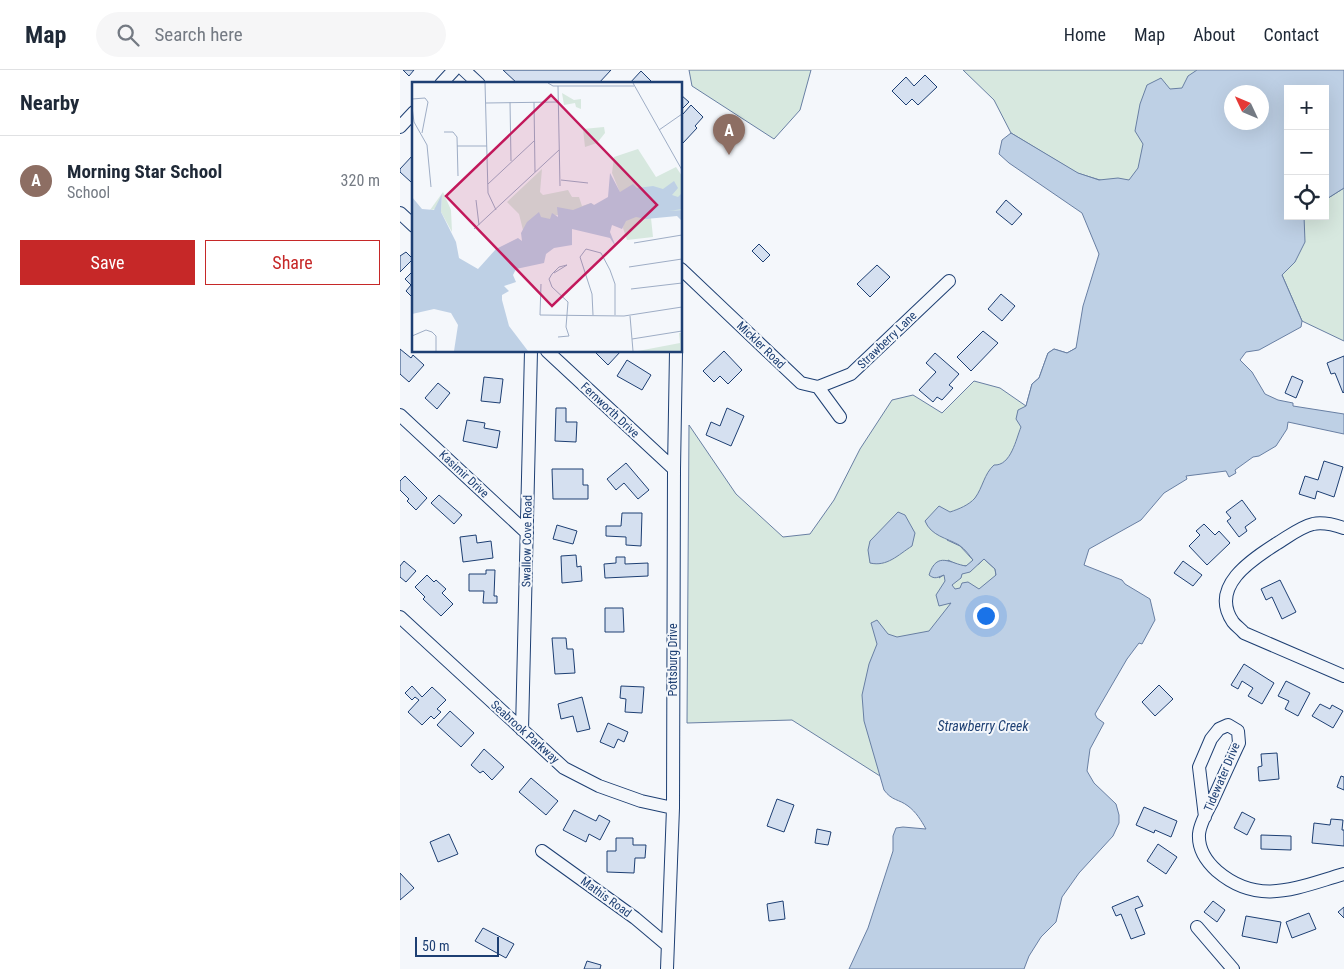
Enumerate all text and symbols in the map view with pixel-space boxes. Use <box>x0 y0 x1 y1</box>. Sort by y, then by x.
search box <box>96 12 446 57</box>
text: Map <box>25 21 66 49</box>
icon: search <box>114 21 142 49</box>
text: Search here <box>154 23 243 46</box>
text: Home <box>1064 24 1106 45</box>
text: Map <box>1134 24 1165 45</box>
text: About <box>1193 24 1235 45</box>
text: Contact <box>1263 24 1319 45</box>
inset map <box>412 82 682 352</box>
north arrow <box>1224 85 1269 130</box>
map controls <box>1284 85 1329 220</box>
button: + <box>1284 85 1329 130</box>
text: Nearby <box>20 91 79 115</box>
pin: A <box>713 114 745 155</box>
button: − <box>1284 130 1329 175</box>
text: Morning Star School <box>67 160 222 183</box>
text: A <box>31 171 41 190</box>
text: 320 m <box>341 171 380 190</box>
button: locate <box>1284 175 1329 220</box>
text: School <box>67 183 110 202</box>
button: Save <box>20 240 195 285</box>
button: Share <box>205 240 380 285</box>
street label: Strawberry Lane <box>855 308 920 372</box>
street label: Mickler Road <box>734 319 788 371</box>
street label: Fernworth Drive <box>578 379 642 441</box>
street label: Kasimir Drive <box>436 448 492 501</box>
street label: Swallow Cove Road <box>519 495 535 587</box>
your location <box>973 603 999 629</box>
street label: Pottsburg Drive <box>666 623 680 697</box>
street label: Seabrook Parkway <box>488 698 562 766</box>
water label: Strawberry Creek <box>937 718 1029 734</box>
street label: Tidewater Drive <box>1201 740 1243 814</box>
street label: Mathis Road <box>578 874 634 920</box>
scale bar <box>415 934 499 957</box>
text: 50 m <box>422 938 450 954</box>

